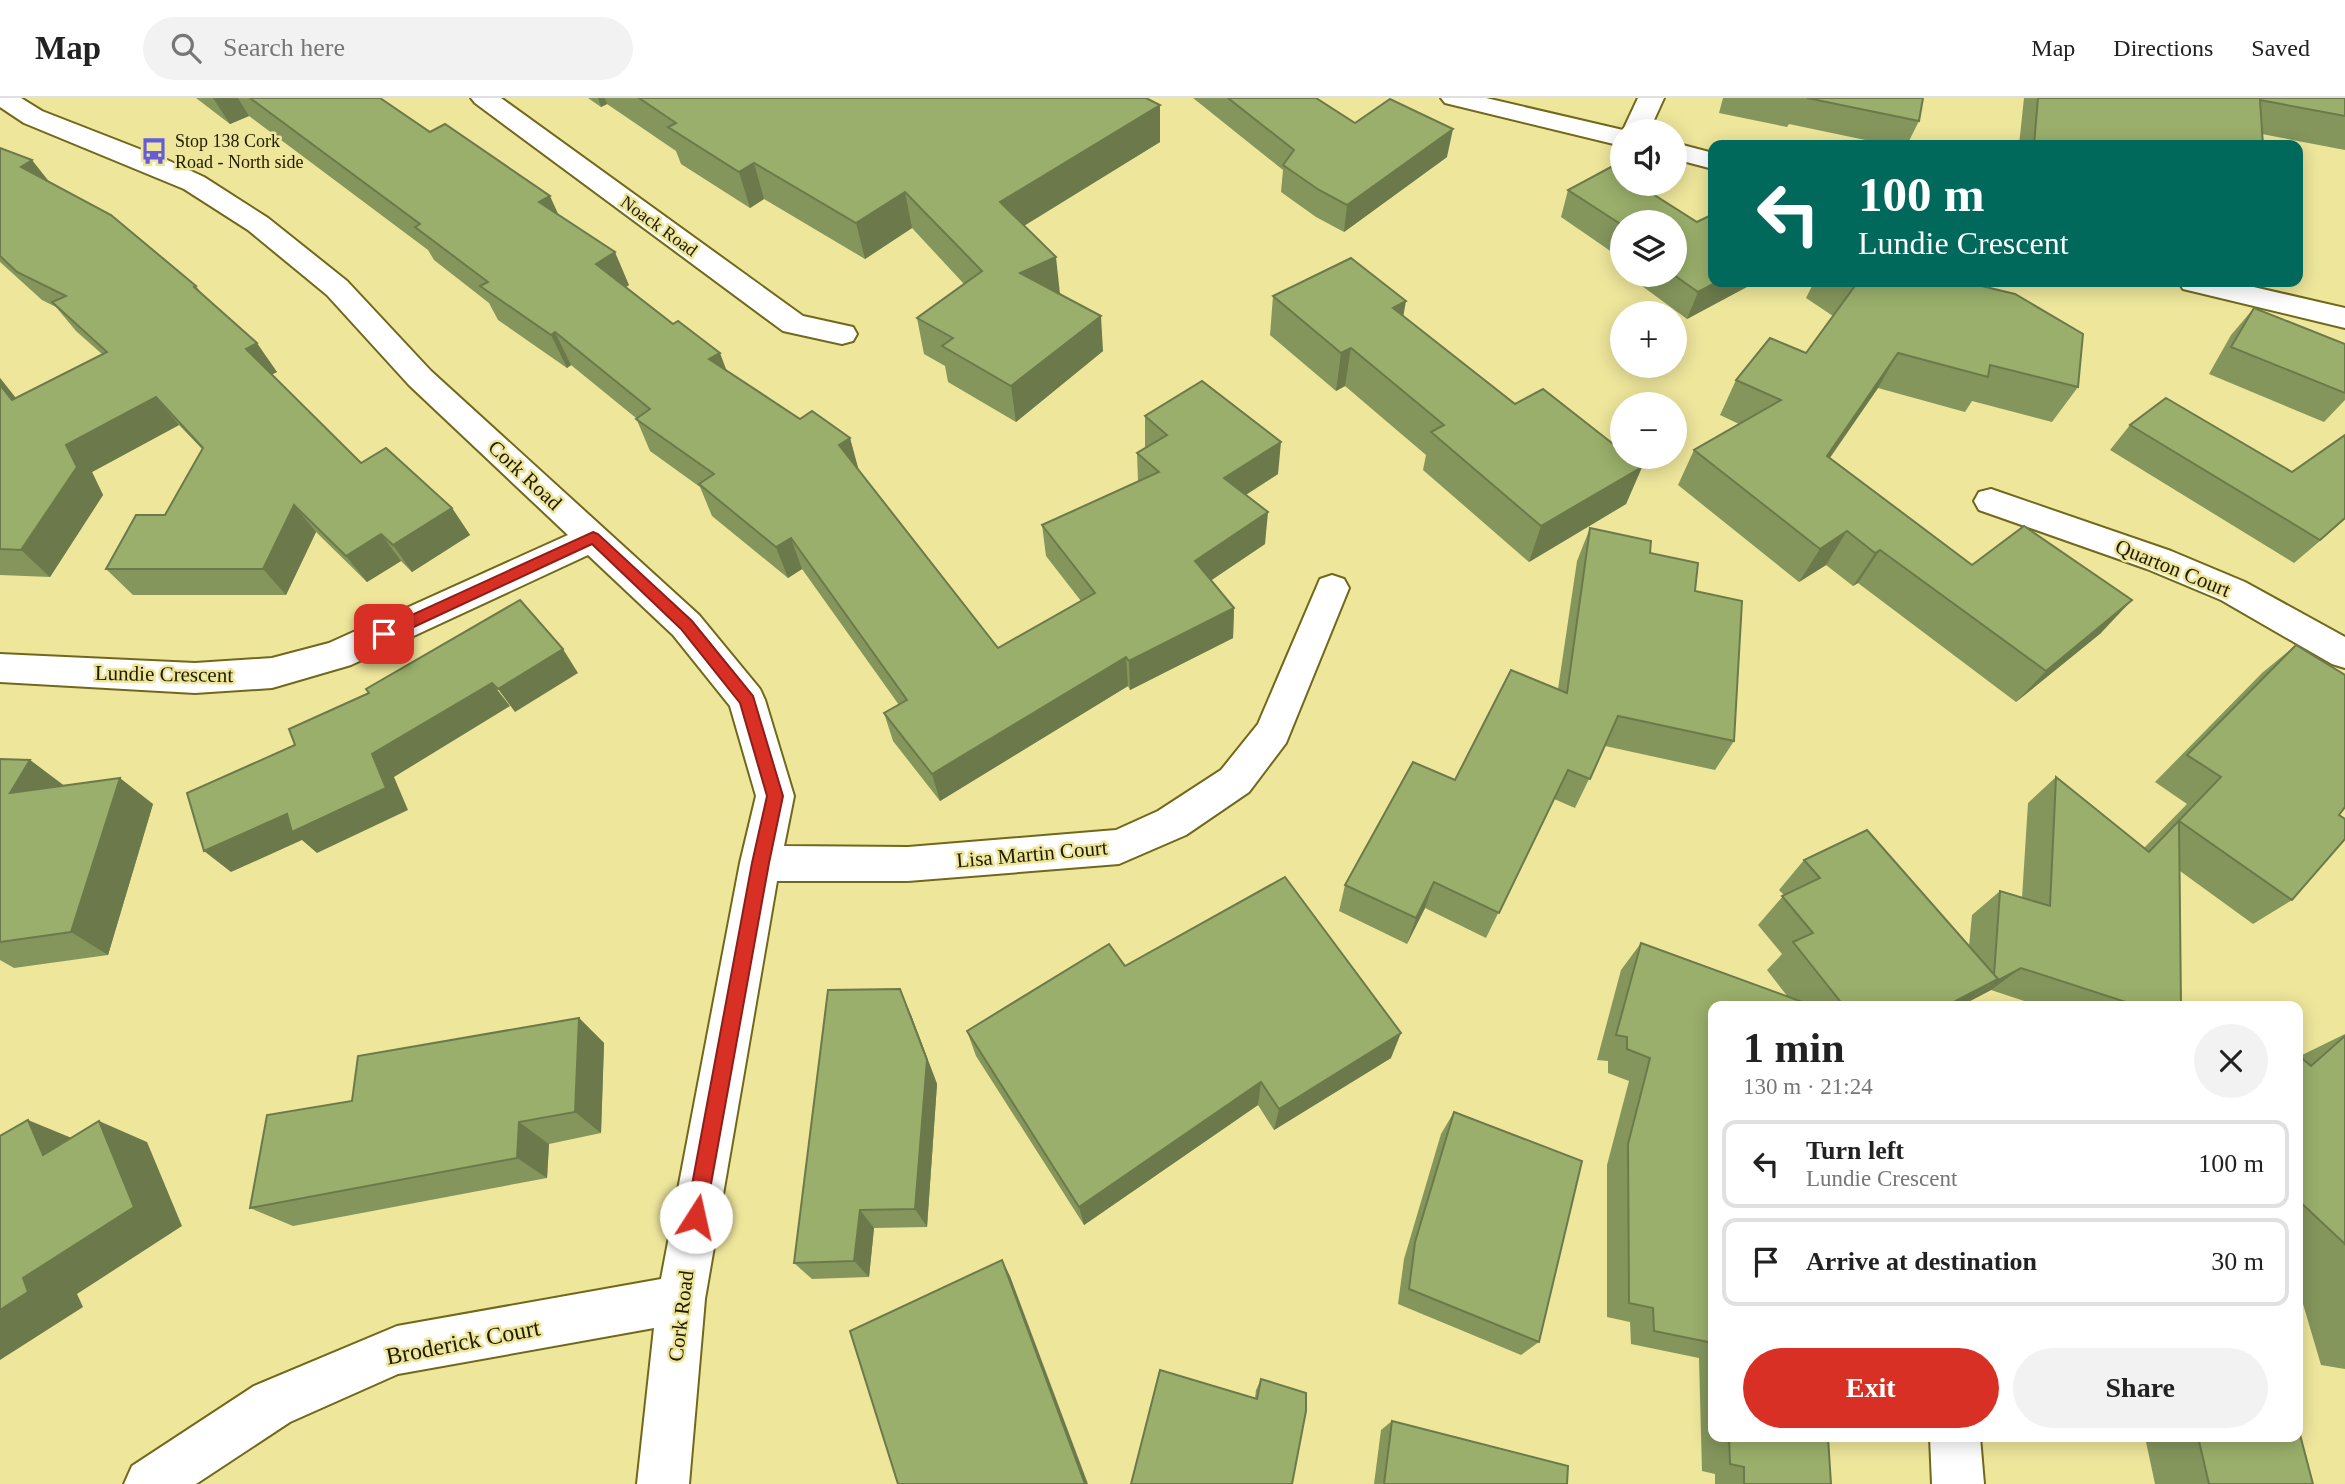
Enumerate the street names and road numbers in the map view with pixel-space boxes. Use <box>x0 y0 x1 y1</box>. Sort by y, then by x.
street label: Noack Road <box>617 192 701 260</box>
street label: Cork Road <box>483 435 567 515</box>
street label: Quarton Court <box>2112 534 2234 602</box>
street label: Lundie Crescent <box>95 661 233 687</box>
street label: Lisa Martin Court <box>955 835 1109 873</box>
street label: Cork Road <box>664 1269 699 1363</box>
street label: Broderick Court <box>384 1314 543 1370</box>

